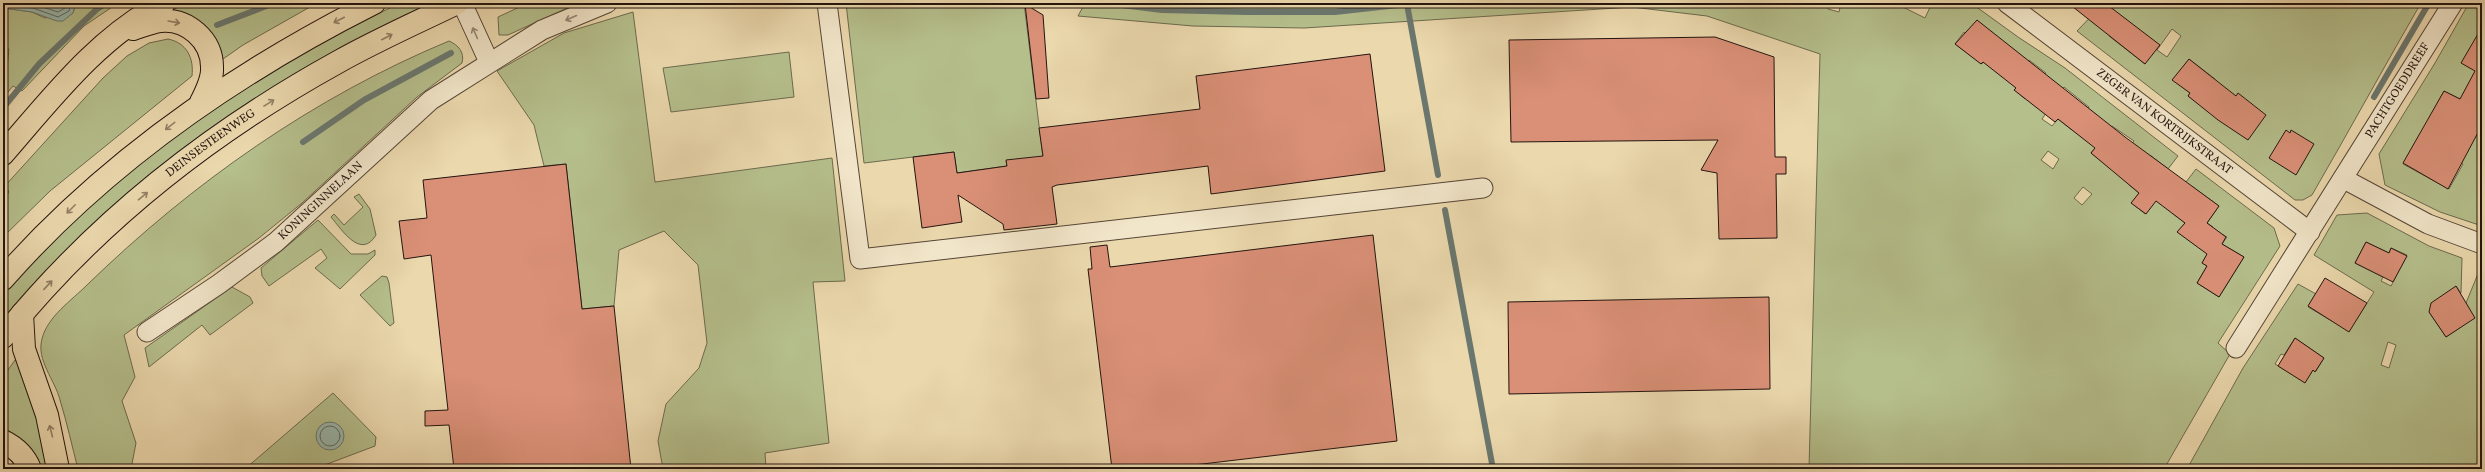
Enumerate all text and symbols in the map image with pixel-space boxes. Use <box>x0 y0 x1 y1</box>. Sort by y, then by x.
one-way arrow <box>565 15 577 22</box>
one-way arrow <box>334 17 346 25</box>
one-way arrow <box>167 19 180 27</box>
one-way arrow <box>471 27 479 39</box>
one-way arrow <box>380 33 392 41</box>
street label: PACHTGOEDDREEF <box>2362 40 2434 141</box>
street label: ZEGER VAN KORTRIJKSTRAAT <box>2093 65 2236 178</box>
one-way arrow <box>263 99 274 107</box>
street label: DEINSESTEENWEG <box>163 106 259 181</box>
one-way arrow <box>165 122 176 130</box>
street label: KONINGINNELAAN <box>275 158 366 244</box>
one-way arrow <box>138 192 149 201</box>
one-way arrow <box>66 205 76 214</box>
one-way arrow <box>44 280 53 290</box>
one-way arrow <box>47 424 55 437</box>

